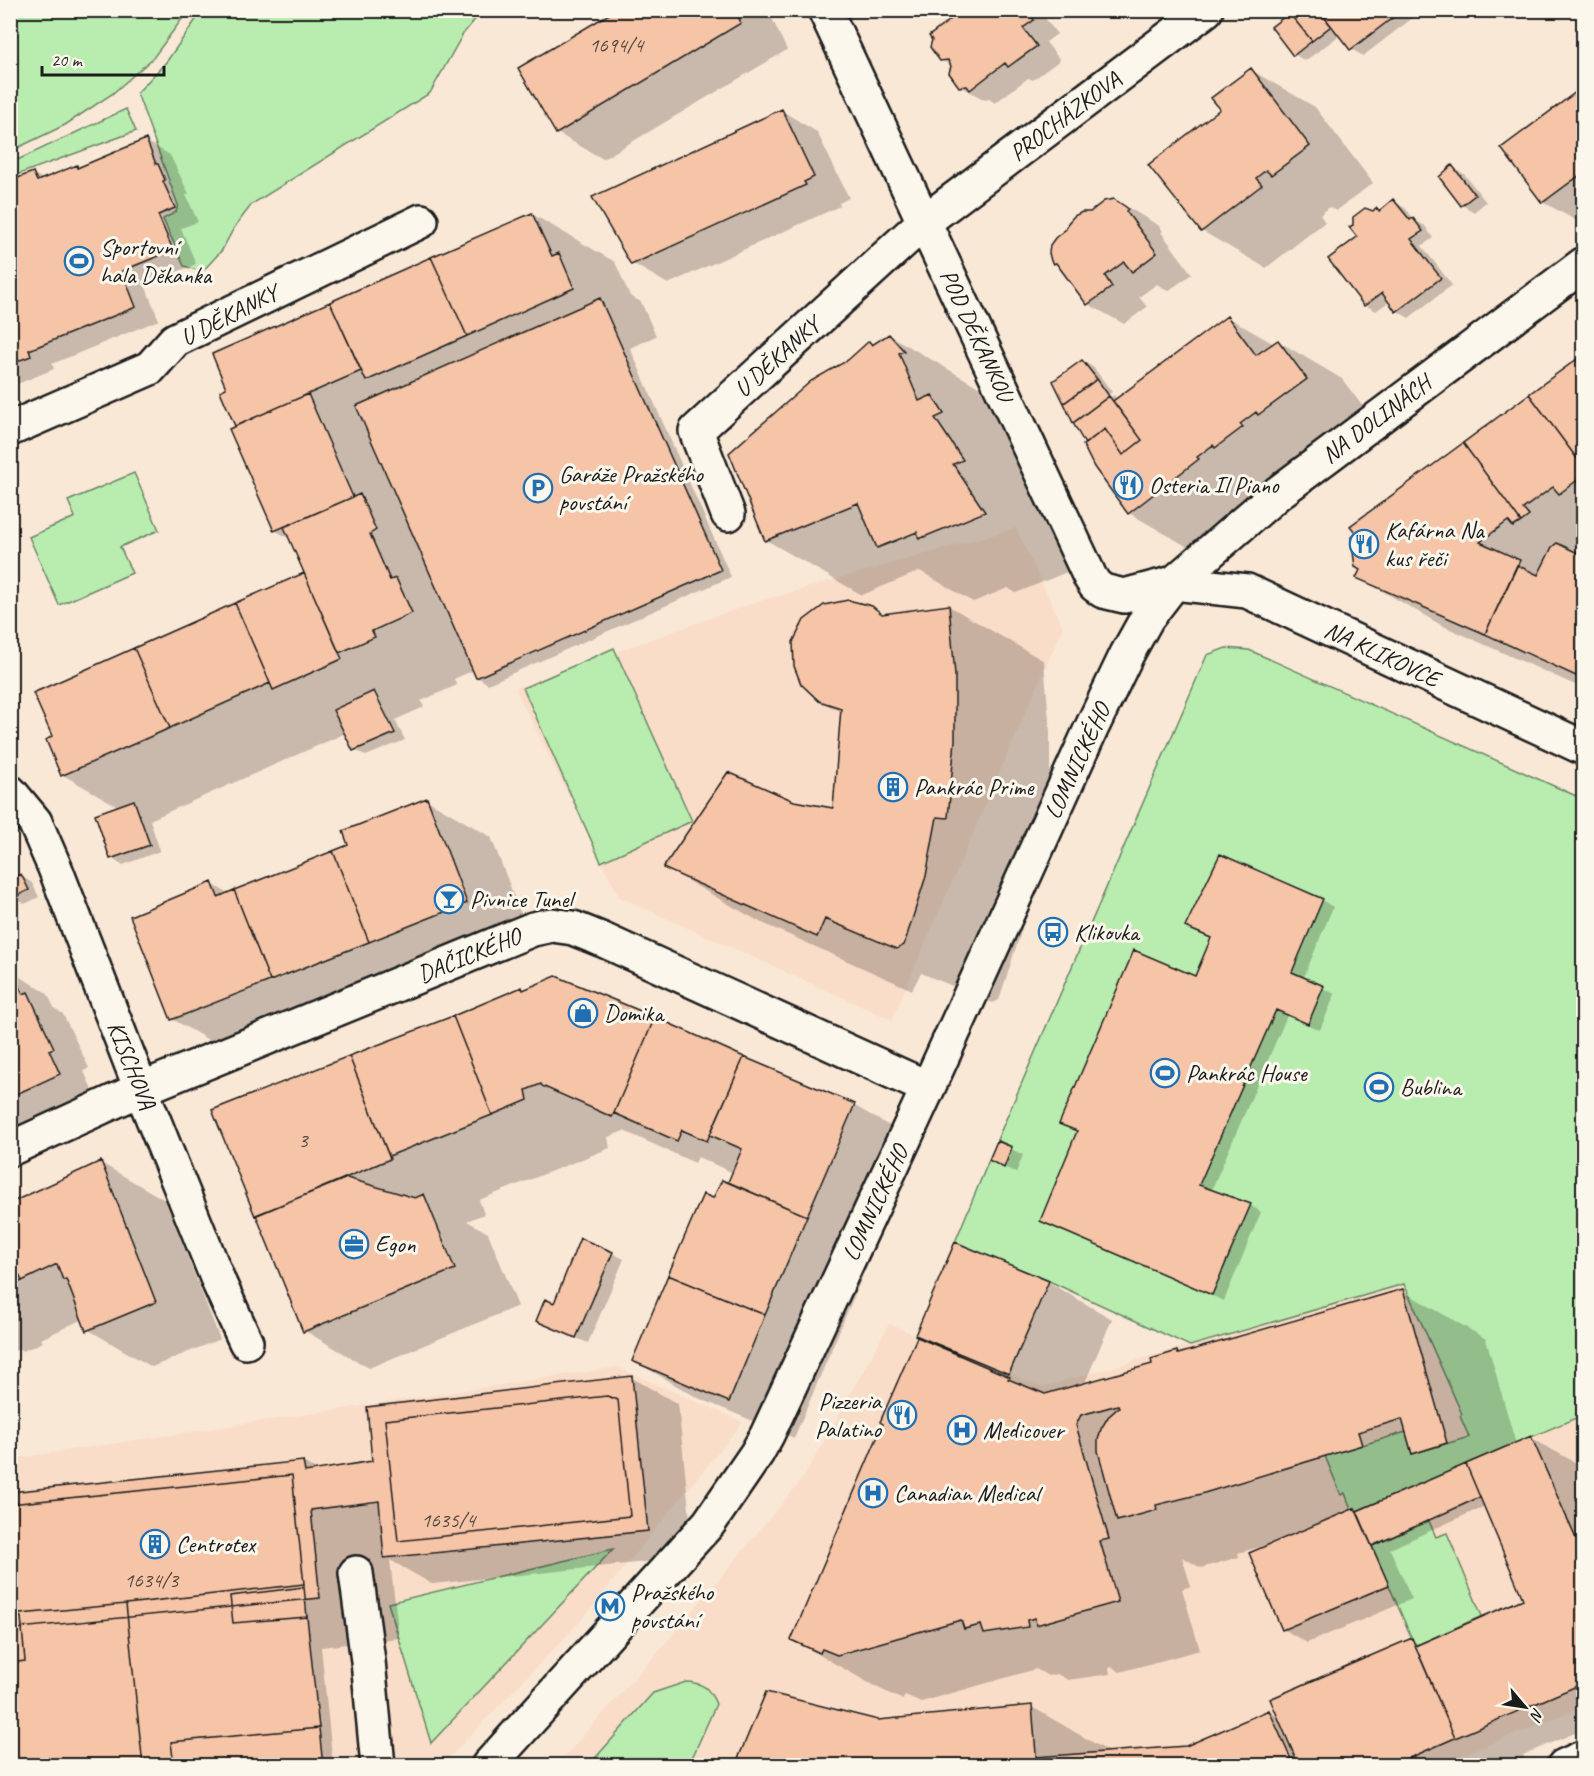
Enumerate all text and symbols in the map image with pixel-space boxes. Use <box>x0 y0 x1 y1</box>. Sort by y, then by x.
house number: 1694/4 <box>589 32 646 58</box>
scale bar <box>42 39 164 77</box>
text: 20 m <box>51 49 84 71</box>
street label: PROCHÁZKOVA <box>1003 64 1127 168</box>
place label: Sportovní hala Děkanka <box>100 232 213 290</box>
sports icon: Sportovní hala Děkanka <box>63 245 95 277</box>
street label: POD DĚKANKOU <box>933 264 1022 409</box>
street label: U DĚKANKY <box>175 275 287 352</box>
street label: U DĚKANKY <box>728 307 830 403</box>
street label: NA DOLINÁCH <box>1315 366 1439 470</box>
place label: Garáže Pražského povstání <box>559 459 704 517</box>
restaurant icon: Osteria Il Piano <box>1112 469 1144 501</box>
place label: Osteria Il Piano <box>1149 470 1280 500</box>
parking icon: Garáže Pražského povstání <box>522 472 554 504</box>
place label: Kafárna Na kus řeči <box>1385 515 1485 573</box>
restaurant icon: Kafárna Na kus řeči <box>1348 528 1380 560</box>
street label: NA KLIKOVCE <box>1320 614 1447 695</box>
street label: LOMNICKÉHO <box>1037 696 1118 823</box>
building icon: Pankrác Prime <box>877 771 909 803</box>
place label: Pankrác Prime <box>914 772 1035 802</box>
bar icon: Pivnice Tunel <box>433 883 465 915</box>
place label: Pivnice Tunel <box>470 884 576 914</box>
bus stop icon: Klikovka <box>1037 916 1069 948</box>
place label: Klikovka <box>1074 917 1141 947</box>
street label: DAČICKÉHO <box>413 920 528 989</box>
shop icon: Domika <box>567 997 599 1029</box>
place label: Domika <box>604 998 665 1028</box>
street label: KISCHOVA <box>101 1017 164 1114</box>
sports icon: Pankrác House <box>1149 1057 1181 1089</box>
place label: Pankrác House <box>1186 1058 1309 1088</box>
sports icon: Bublina <box>1363 1071 1395 1103</box>
place label: Bublina <box>1400 1072 1463 1102</box>
house number: 3 <box>298 1127 309 1153</box>
street label: LOMNICKÉHO <box>835 1138 916 1265</box>
office icon: Egon <box>338 1228 370 1260</box>
place label: Egon <box>375 1229 416 1259</box>
place label: Pizzeria Palatino <box>815 1386 883 1444</box>
restaurant icon: Pizzeria Palatino <box>886 1399 918 1431</box>
hospital icon: Medicover <box>946 1414 978 1446</box>
place label: Medicover <box>983 1415 1066 1445</box>
hospital icon: Canadian Medical <box>857 1477 889 1509</box>
place label: Canadian Medical <box>894 1478 1043 1508</box>
house number: 1635/4 <box>421 1507 478 1533</box>
building icon: Centrotex <box>139 1528 171 1560</box>
place label: Centrotex <box>176 1529 257 1559</box>
house number: 1634/3 <box>124 1567 180 1593</box>
place label: Pražského povstání <box>631 1577 715 1635</box>
metro station icon: Pražského povstání <box>594 1590 626 1622</box>
north arrow <box>1495 1677 1555 1737</box>
text: N <box>1525 1705 1548 1726</box>

